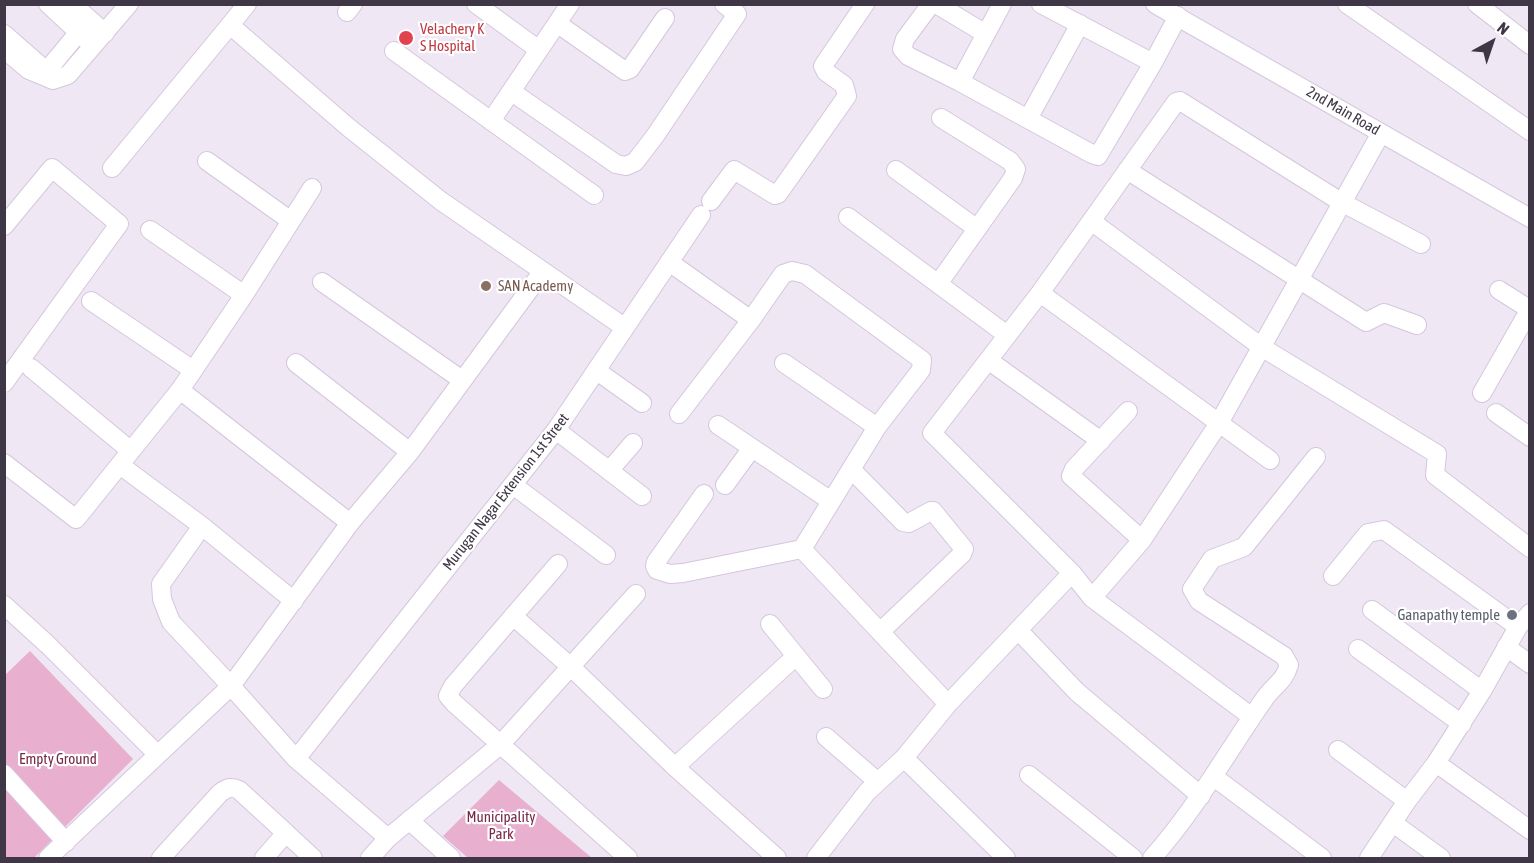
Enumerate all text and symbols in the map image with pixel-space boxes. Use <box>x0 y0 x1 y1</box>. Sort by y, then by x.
north arrow <box>1462 12 1522 72</box>
text: N <box>1494 18 1513 38</box>
place label: Velachery K S Hospital <box>420 20 484 55</box>
marker: Velachery K S Hospital <box>397 29 415 47</box>
street label: 2nd Main Road <box>1303 83 1383 139</box>
place label: SAN Academy <box>498 277 573 295</box>
marker: SAN Academy <box>479 279 493 293</box>
street label: Murugan Nagar Extension 1st Street <box>439 410 573 574</box>
place label: Ganapathy temple <box>1397 606 1500 624</box>
marker: Ganapathy temple <box>1505 608 1519 622</box>
park label: Empty Ground <box>19 750 97 768</box>
park label: Municipality Park <box>466 808 536 843</box>

